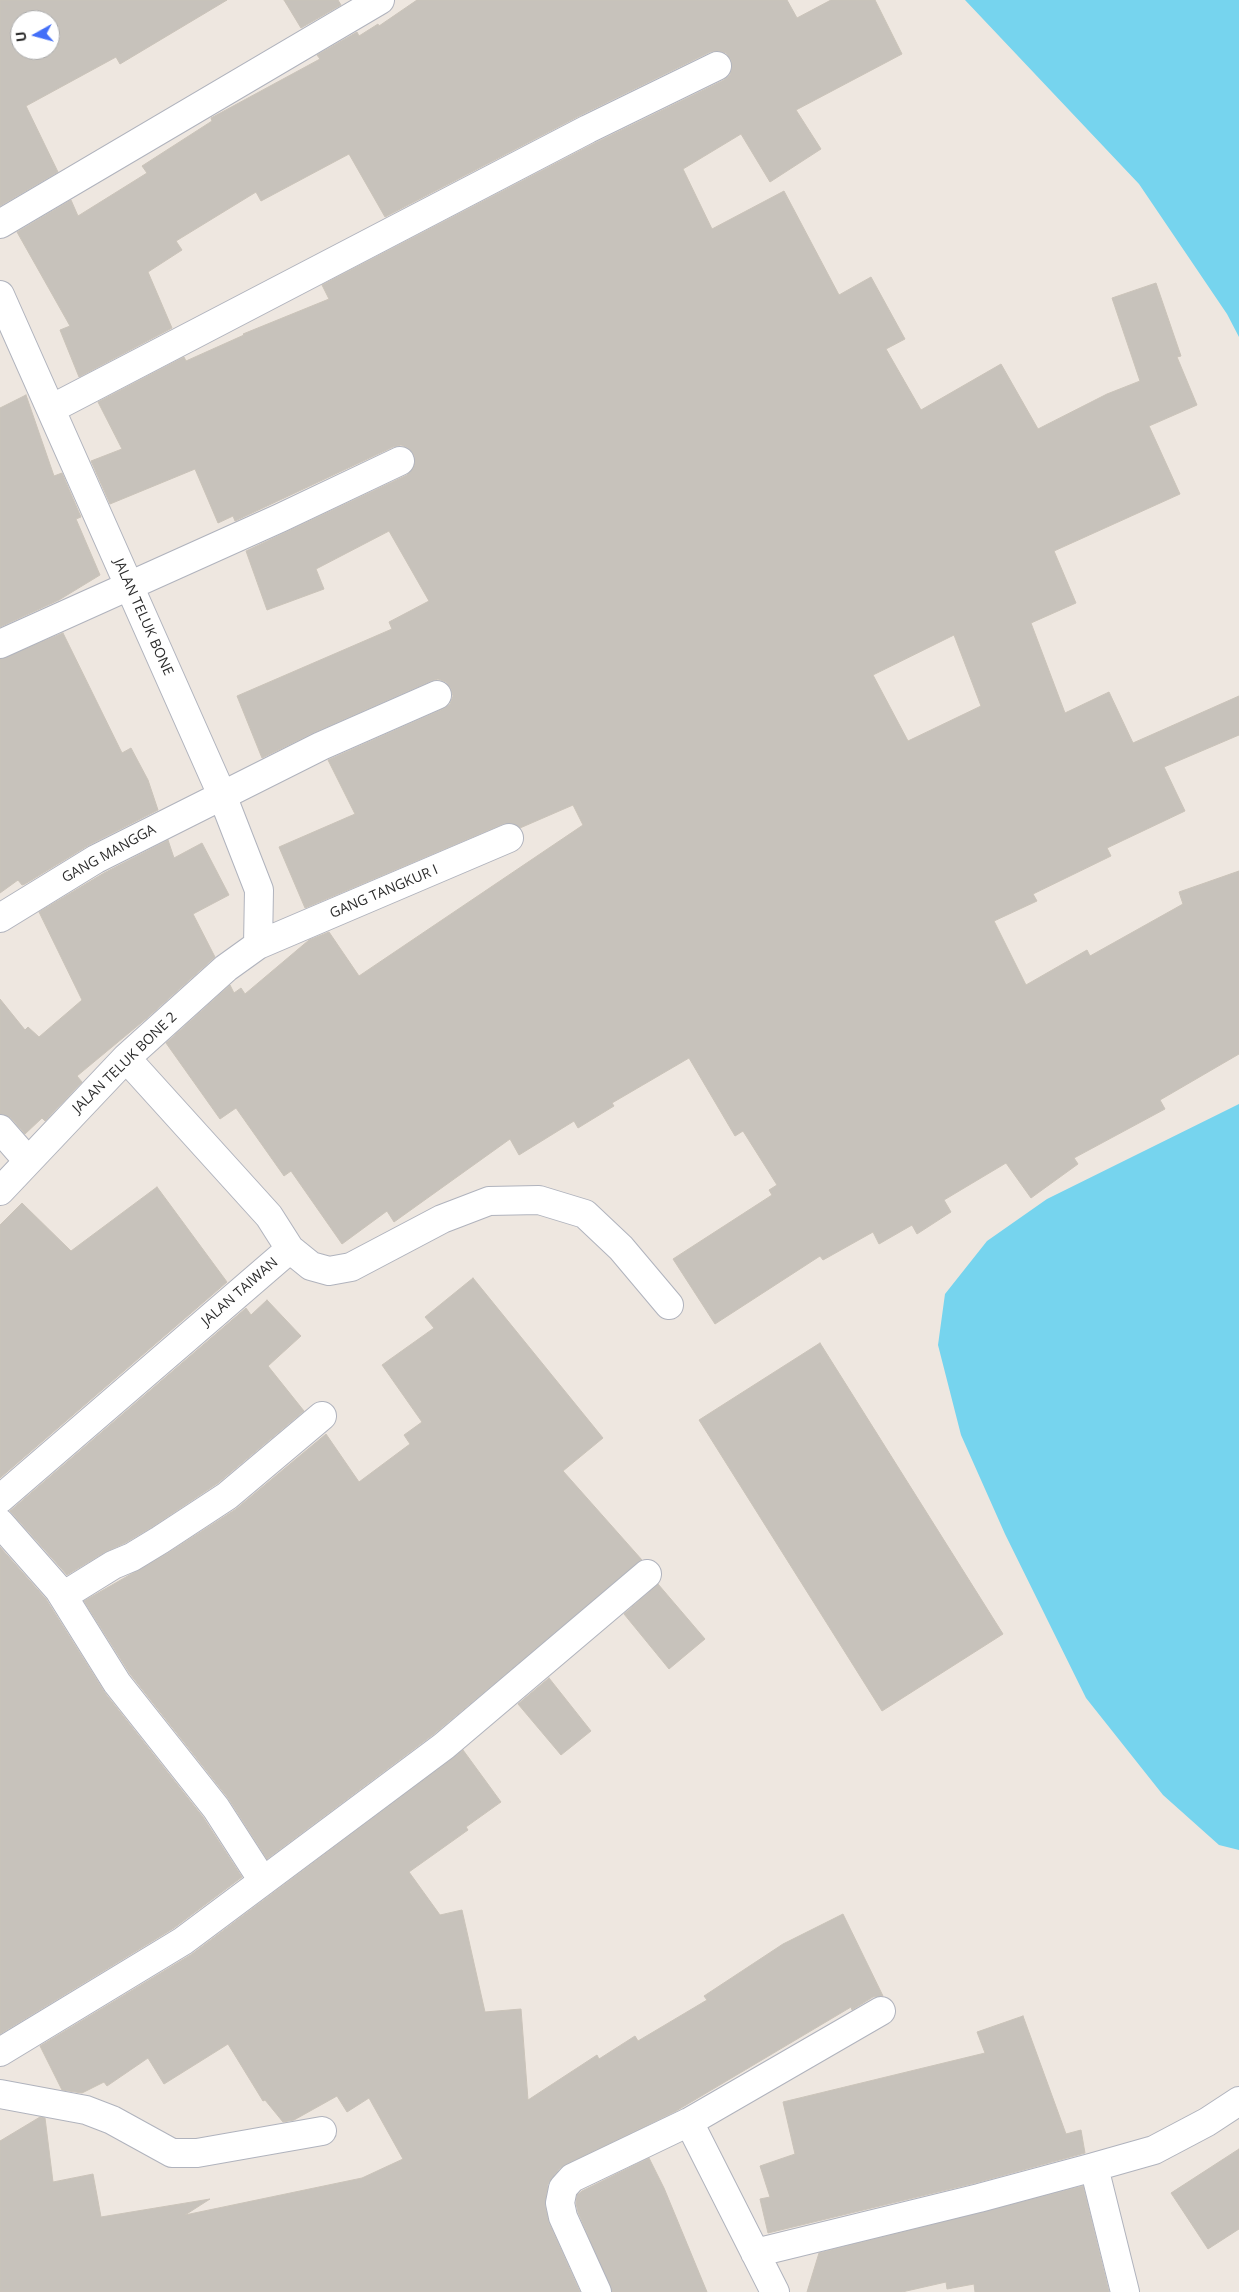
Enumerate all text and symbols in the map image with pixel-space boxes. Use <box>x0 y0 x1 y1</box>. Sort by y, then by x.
north arrow <box>10 10 60 60</box>
text: U <box>11 30 31 43</box>
street label: JALAN TELUK BONE <box>110 556 176 678</box>
street label: GANG MANGGA <box>59 821 159 887</box>
street label: GANG TANGKUR I <box>327 862 441 922</box>
street label: JALAN TELUK BONE 2 <box>70 1009 180 1117</box>
street label: JALAN TAIWAN <box>198 1254 282 1330</box>

